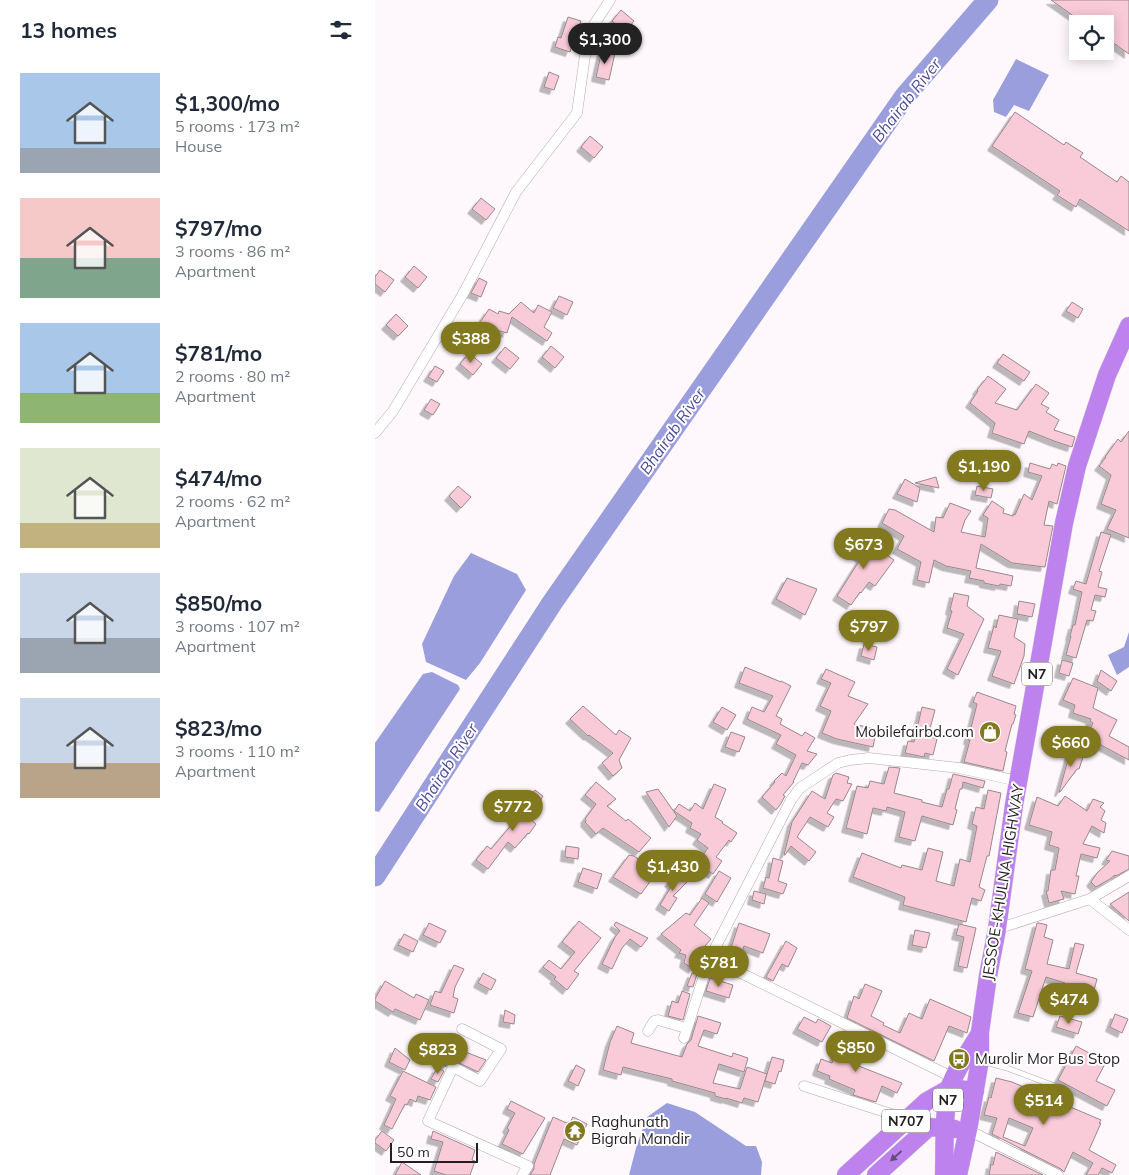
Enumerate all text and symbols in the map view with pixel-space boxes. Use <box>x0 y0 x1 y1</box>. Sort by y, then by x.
map controls <box>1069 15 1114 60</box>
button: locate <box>1069 15 1114 60</box>
icon: filters <box>327 16 355 44</box>
text: 13 homes <box>20 17 117 43</box>
pin: $1,300 <box>564 22 646 65</box>
text: $1,300 <box>579 29 631 49</box>
water label: Bhairab River <box>867 53 946 146</box>
text: $1,300/mo <box>175 90 280 116</box>
icon: home <box>60 93 120 153</box>
text: 5 rooms · 173 m² <box>175 116 300 136</box>
text: House <box>175 136 222 156</box>
text: $797/mo <box>175 215 262 241</box>
icon: home <box>60 218 120 278</box>
text: 3 rooms · 86 m² <box>175 241 290 261</box>
text: Apartment <box>175 261 256 281</box>
pin: $388 <box>441 322 501 364</box>
text: $388 <box>452 328 490 348</box>
text: $781/mo <box>175 340 262 366</box>
icon: home <box>60 343 120 403</box>
text: 2 rooms · 80 m² <box>175 366 290 386</box>
water label: Bhairab River <box>635 383 710 478</box>
text: Apartment <box>175 386 256 406</box>
pin: $1,190 <box>943 450 1025 492</box>
text: $1,190 <box>958 456 1010 476</box>
text: $474/mo <box>175 465 262 491</box>
icon: home <box>60 468 120 528</box>
text: 2 rooms · 62 m² <box>175 491 290 511</box>
text: Apartment <box>175 511 256 531</box>
pin: $673 <box>834 528 894 570</box>
text: $673 <box>845 534 883 554</box>
text: $850/mo <box>175 590 262 616</box>
icon: home <box>60 593 120 653</box>
pin: $797 <box>839 610 899 652</box>
text: 3 rooms · 107 m² <box>175 616 300 636</box>
text: $797 <box>850 616 888 636</box>
text: Apartment <box>175 636 256 656</box>
road number: N7 <box>1022 662 1052 686</box>
text: $823/mo <box>175 715 262 741</box>
icon: home <box>60 718 120 778</box>
water label: Bhairab River <box>410 718 482 815</box>
shop icon: Mobilefairbd.com <box>978 720 1002 744</box>
place label: Mobilefairbd.com <box>855 722 974 741</box>
pin: $660 <box>1041 726 1101 768</box>
text: $660 <box>1052 732 1090 752</box>
text: 3 rooms · 110 m² <box>175 741 300 761</box>
text: Apartment <box>175 761 256 781</box>
street label: JESSOE-KHULNA HIGHWAY <box>978 782 1028 981</box>
pin: $772 <box>483 790 543 832</box>
text: $772 <box>494 796 532 816</box>
pin: $1,430 <box>632 850 714 892</box>
text: $1,430 <box>647 856 699 876</box>
pin: $781 <box>689 946 749 988</box>
text: $781 <box>700 952 738 972</box>
pin: $474 <box>1039 982 1099 1025</box>
text: $474 <box>1050 989 1088 1009</box>
pin: $850 <box>826 1030 886 1073</box>
pin: $823 <box>408 1032 468 1075</box>
text: $850 <box>837 1037 875 1057</box>
text: $823 <box>419 1039 457 1059</box>
bus stop icon: Murolir Mor Bus Stop <box>947 1047 971 1071</box>
place label: Murolir Mor Bus Stop <box>975 1049 1120 1068</box>
pin: $514 <box>1014 1084 1074 1126</box>
road number: N7 <box>933 1088 963 1112</box>
text: $514 <box>1025 1090 1063 1110</box>
road number: N707 <box>882 1110 930 1132</box>
place label: Raghunath Bigrah Mandir <box>591 1112 690 1148</box>
temple icon: Raghunath Bigrah Mandir <box>563 1119 587 1143</box>
scale bar <box>390 1140 477 1163</box>
text: 50 m <box>397 1143 430 1161</box>
one-way arrow <box>891 1150 903 1162</box>

